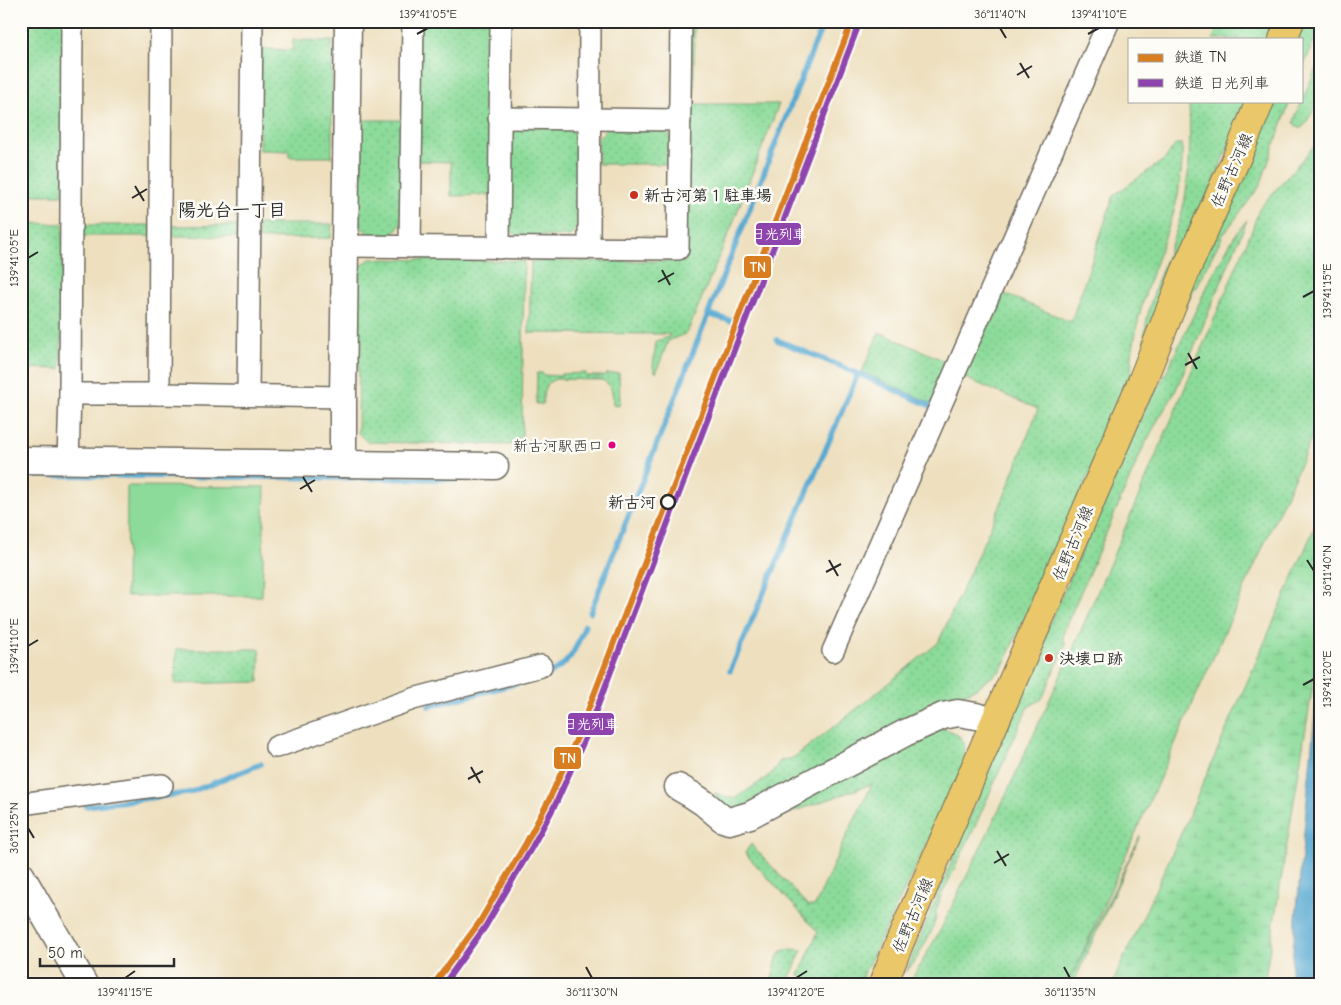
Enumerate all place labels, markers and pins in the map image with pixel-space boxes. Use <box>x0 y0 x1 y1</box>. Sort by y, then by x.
place label: 新古河第１駐車場 <box>644 187 772 205</box>
marker: 新古河第１駐車場 <box>628 189 640 201</box>
place label: 新古河駅西口 <box>513 437 603 455</box>
marker: 新古河駅西口 <box>607 440 617 450</box>
place label: 新古河 <box>608 494 656 512</box>
marker: 新古河 <box>660 494 676 510</box>
place label: 決壊口跡 <box>1059 650 1123 668</box>
marker: 決壊口跡 <box>1043 652 1055 664</box>

